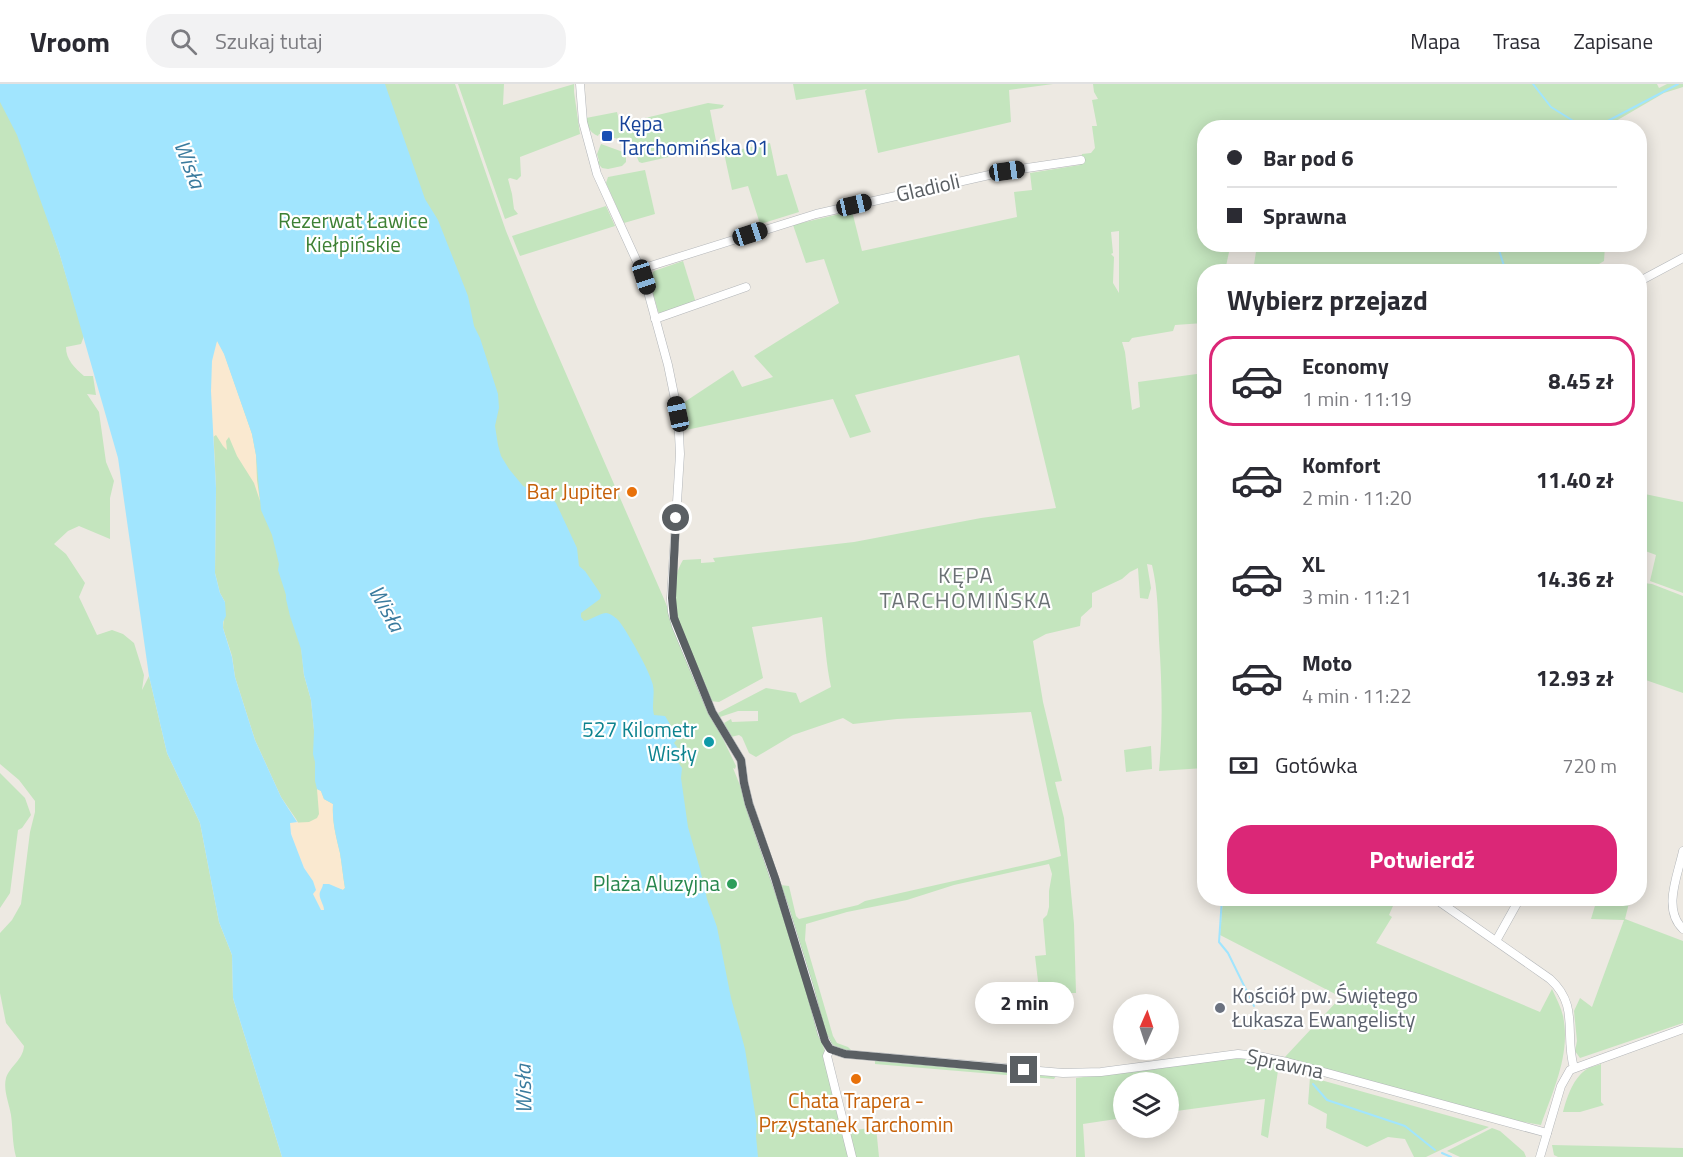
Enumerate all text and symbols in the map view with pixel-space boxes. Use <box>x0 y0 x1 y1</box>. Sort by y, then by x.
search box <box>146 14 566 68</box>
text: Vroom <box>30 20 110 63</box>
text: Szukaj tutaj <box>215 24 323 58</box>
icon: search <box>167 25 200 58</box>
text: Mapa <box>1410 25 1460 57</box>
text: Trasa <box>1493 25 1540 57</box>
text: Zapisane <box>1573 25 1653 57</box>
place label: Kępa Tarchomińska 01 <box>619 107 769 163</box>
marker: Kępa Tarchomińska 01 <box>600 129 614 143</box>
water label: Wisła <box>165 135 215 195</box>
text: Bar pod 6 <box>1263 141 1354 175</box>
car <box>988 160 1026 182</box>
street label: Gladioli <box>893 164 963 210</box>
car <box>834 192 874 218</box>
text: Sprawna <box>1263 199 1347 233</box>
park label: Rezerwat Ławice Kiełpińskie <box>278 204 428 260</box>
car <box>730 220 770 248</box>
car <box>630 257 658 297</box>
text: Wybierz przejazd <box>1227 279 1428 320</box>
text: Economy <box>1302 349 1389 383</box>
icon: car <box>1230 354 1284 408</box>
text: 8.45 zł <box>1548 364 1614 398</box>
text: 1 min · 11:19 <box>1302 383 1412 414</box>
car <box>665 395 691 433</box>
text: Komfort <box>1302 448 1381 482</box>
icon: car <box>1230 453 1284 507</box>
text: 11.40 zł <box>1536 463 1614 497</box>
place label: Bar Jupiter <box>527 475 620 507</box>
text: 2 min · 11:20 <box>1302 482 1412 513</box>
marker: Bar Jupiter <box>625 485 639 499</box>
route start <box>662 504 689 531</box>
text: XL <box>1302 547 1325 581</box>
icon: car <box>1230 552 1284 606</box>
district label: KĘPA TARCHOMIŃSKA <box>880 558 1052 617</box>
text: 14.36 zł <box>1536 562 1614 596</box>
water label: Wisła <box>360 578 415 639</box>
text: 3 min · 11:21 <box>1302 581 1412 612</box>
text: Moto <box>1302 646 1352 680</box>
icon: car <box>1230 651 1284 705</box>
text: 12.93 zł <box>1536 661 1614 695</box>
text: 4 min · 11:22 <box>1302 680 1412 711</box>
place label: 527 Kilometr Wisły <box>582 713 697 769</box>
marker: 527 Kilometr Wisły <box>702 735 716 749</box>
text: Gotówka <box>1275 748 1358 782</box>
icon: cash <box>1227 749 1260 782</box>
text: 720 m <box>1562 750 1617 781</box>
button: Potwierdź <box>1227 825 1617 894</box>
place label: Plaża Aluzyjna <box>593 867 720 899</box>
marker: Plaża Aluzyjna <box>725 877 739 891</box>
place label: Kościół pw. Świętego Łukasza Ewangelisty <box>1231 979 1418 1035</box>
callout: 2 min <box>974 983 1074 1025</box>
text: 2 min <box>1000 987 1049 1018</box>
north arrow <box>1113 994 1179 1060</box>
map controls <box>1113 994 1179 1138</box>
marker: Kościół pw. Świętego Łukasza Ewangelisty <box>1213 1001 1227 1015</box>
street label: Sprawna <box>1244 1039 1327 1087</box>
route end <box>1010 1056 1037 1083</box>
water label: Wisła <box>506 1062 540 1114</box>
marker: Chata Trapera - Przystanek Tarchomin <box>849 1072 863 1086</box>
button: layers <box>1113 1072 1179 1138</box>
place label: Chata Trapera - Przystanek Tarchomin <box>758 1084 954 1140</box>

